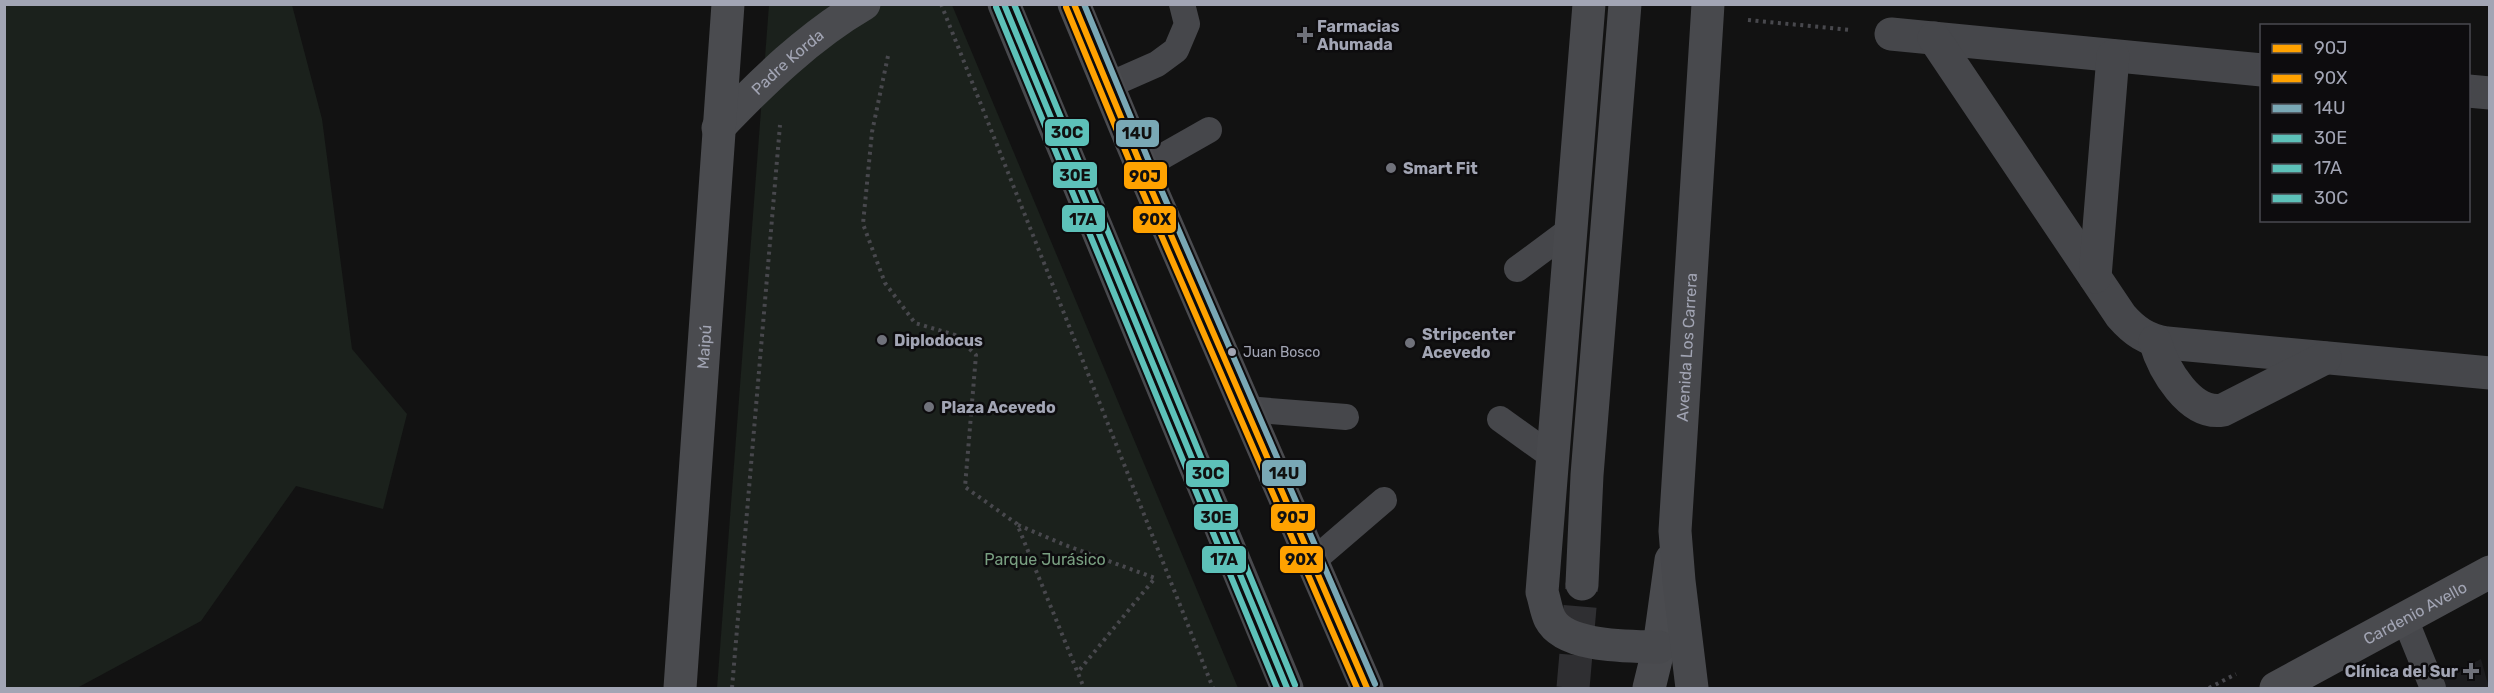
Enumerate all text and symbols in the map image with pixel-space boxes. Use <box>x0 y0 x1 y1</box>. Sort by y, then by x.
place label: Farmacias Ahumada <box>1317 17 1400 54</box>
legend <box>2260 24 2470 222</box>
street label: Padre Korda <box>747 25 827 98</box>
marker: Farmacias Ahumada <box>1298 28 1312 42</box>
text: 90J <box>2314 37 2348 59</box>
text: 90X <box>2314 67 2347 89</box>
text: 14U <box>2314 97 2346 119</box>
line badge: 30C <box>1044 118 1090 147</box>
line badge: 14U <box>1115 119 1160 148</box>
text: 30C <box>1051 123 1083 142</box>
text: 14U <box>1122 124 1152 143</box>
text: 30E <box>2314 127 2347 149</box>
text: 17A <box>2314 157 2342 179</box>
place label: Smart Fit <box>1403 159 1478 178</box>
line badge: 30E <box>1052 161 1098 189</box>
line badge: 90J <box>1123 161 1168 190</box>
marker: Smart Fit <box>1384 161 1398 175</box>
text: 30E <box>1059 166 1091 185</box>
text: 90J <box>1129 167 1161 186</box>
text: 30C <box>2314 187 2348 209</box>
line badge: 17A <box>1061 204 1106 233</box>
line badge: 90X <box>1132 205 1177 234</box>
text: 17A <box>1069 210 1097 229</box>
text: 90X <box>1139 210 1171 229</box>
street label: Avenida Los Carrera <box>1672 272 1701 422</box>
street label: Maipú <box>693 324 715 370</box>
place label: Stripcenter Acevedo <box>1422 325 1516 362</box>
place label: Diplodocus <box>894 331 983 350</box>
marker: Diplodocus <box>875 333 889 347</box>
marker: Stripcenter Acevedo <box>1403 336 1417 350</box>
place label: Juan Bosco <box>1243 344 1320 361</box>
marker: Juan Bosco <box>1226 346 1238 358</box>
place label: Plaza Acevedo <box>941 398 1056 417</box>
marker: Plaza Acevedo <box>922 400 936 414</box>
line badge: 30C <box>1185 459 1230 488</box>
line badge: 14U <box>1261 459 1307 487</box>
text: 30C <box>1192 464 1224 483</box>
text: 14U <box>1269 464 1299 483</box>
line badge: 30E <box>1193 503 1239 531</box>
line badge: 90J <box>1270 503 1316 532</box>
text: 30E <box>1200 508 1232 527</box>
text: 90J <box>1277 508 1309 527</box>
line badge: 17A <box>1201 545 1247 574</box>
line badge: 90X <box>1279 545 1324 574</box>
park label: Parque Jurásico <box>984 550 1106 569</box>
text: 17A <box>1210 550 1238 569</box>
text: 90X <box>1285 550 1317 569</box>
street label: Cardenio Avello <box>2360 577 2470 648</box>
place label: Clínica del Sur <box>2345 662 2459 681</box>
marker: Clínica del Sur <box>2462 662 2480 680</box>

